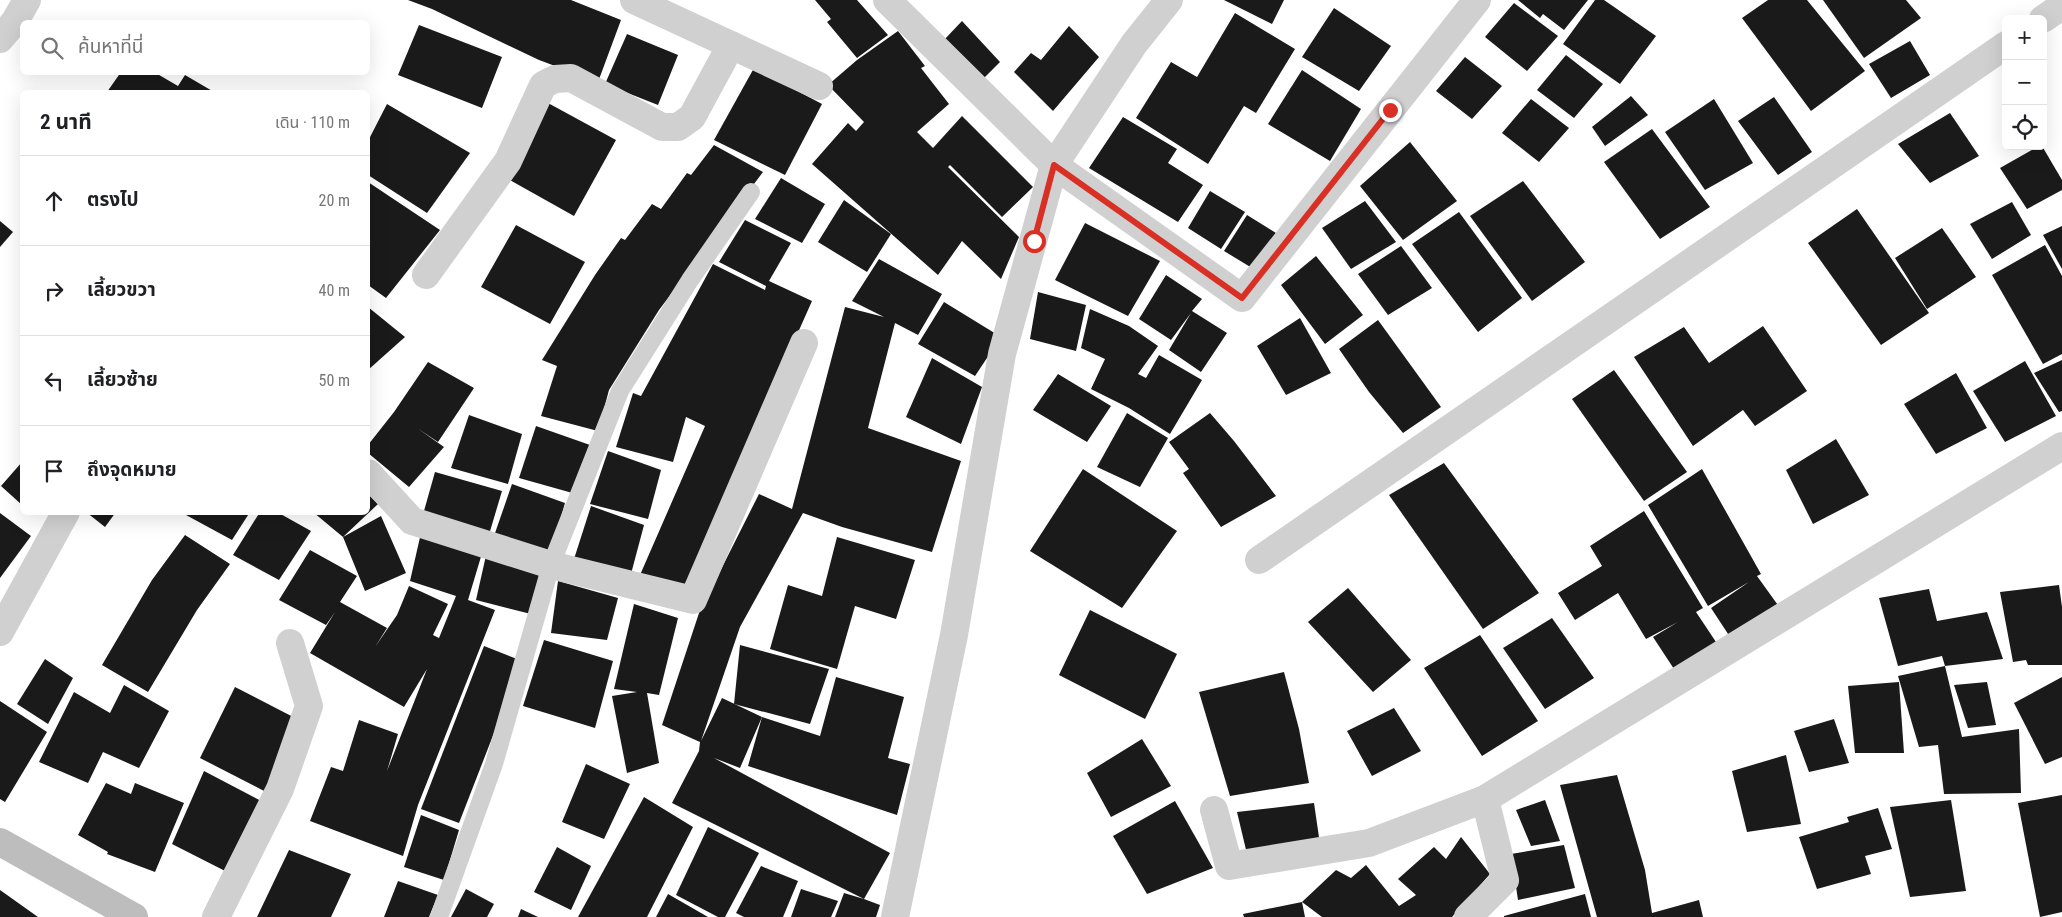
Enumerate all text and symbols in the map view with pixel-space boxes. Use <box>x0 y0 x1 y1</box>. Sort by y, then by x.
map controls <box>2002 15 2047 150</box>
button: + <box>2002 15 2047 60</box>
search box <box>20 20 370 75</box>
icon: search <box>38 34 66 62</box>
text: ค้นหาที่นี่ <box>78 35 143 58</box>
button: − <box>2002 60 2047 105</box>
route end <box>1379 99 1402 122</box>
button: locate <box>2002 105 2047 150</box>
text: 2 นาที <box>40 110 92 134</box>
text: เดิน · 110 m <box>275 113 350 132</box>
icon: ahead <box>40 187 68 215</box>
text: ตรงไป <box>87 188 139 211</box>
text: 20 m <box>318 191 350 210</box>
route start <box>1023 230 1046 253</box>
icon: right <box>40 277 68 305</box>
text: เลี้ยวขวา <box>87 278 156 301</box>
text: 40 m <box>318 281 350 300</box>
icon: left <box>40 367 68 395</box>
text: เลี้ยวซ้าย <box>87 368 158 391</box>
text: 50 m <box>318 371 350 390</box>
icon: arrive <box>40 457 68 485</box>
text: ถึงจุดหมาย <box>87 458 177 481</box>

